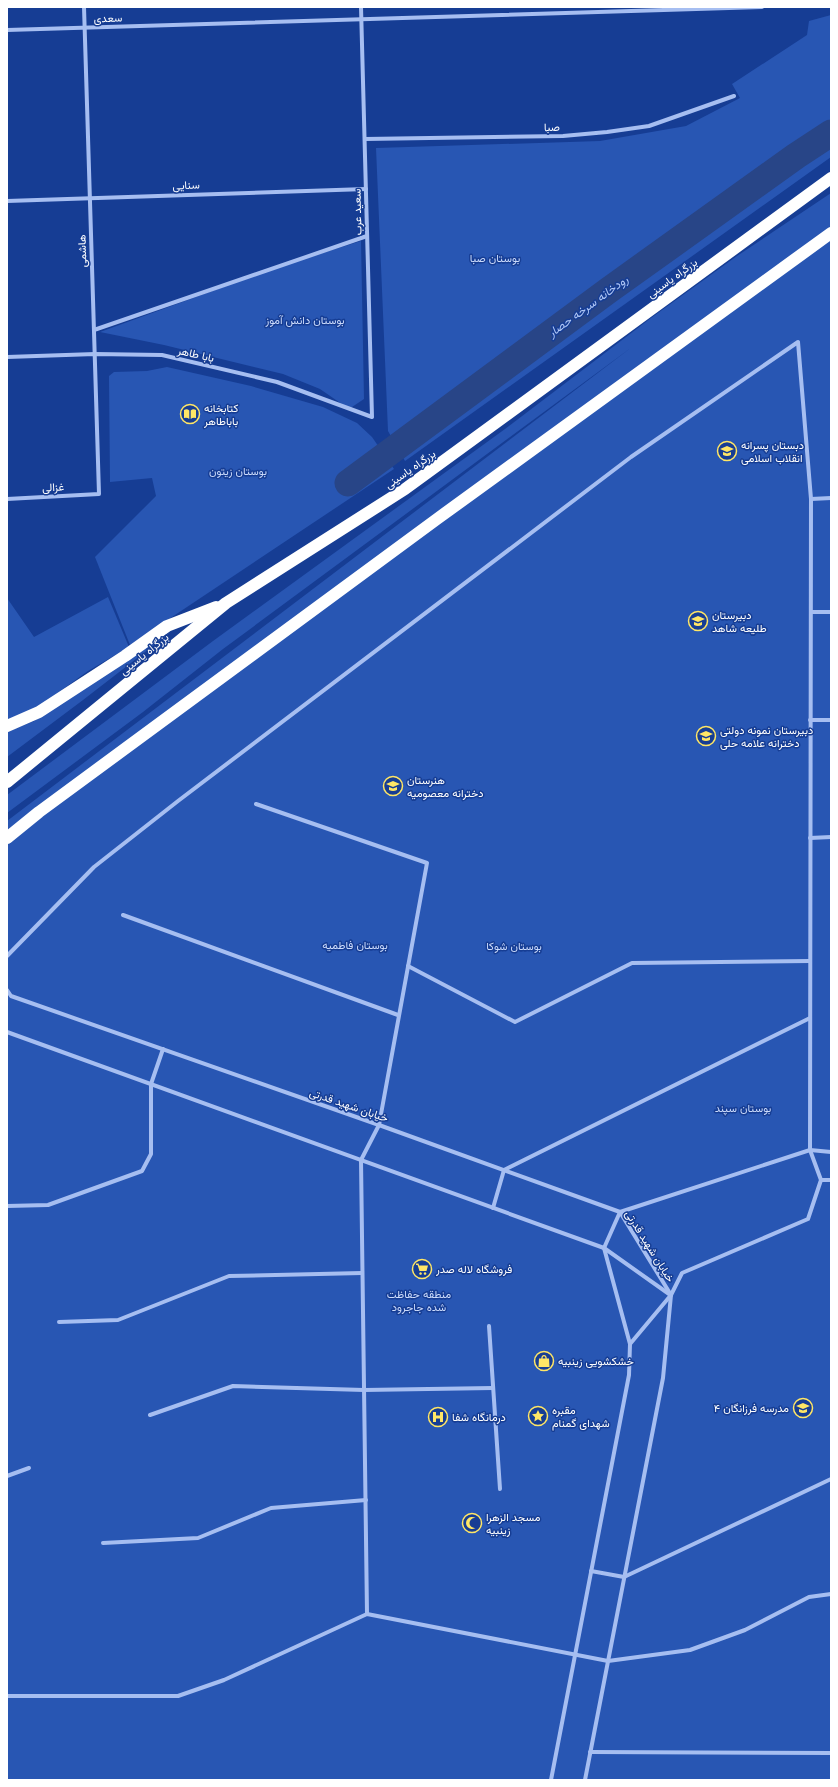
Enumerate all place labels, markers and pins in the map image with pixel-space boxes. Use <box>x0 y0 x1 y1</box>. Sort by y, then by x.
place label: کتابخانه باباطاهر <box>203 402 239 428</box>
library icon: کتابخانه باباطاهر <box>179 403 201 425</box>
place label: دبستان پسرانه انقلاب اسلامی <box>741 439 804 465</box>
school or university icon: دبستان پسرانه انقلاب اسلامی <box>716 440 738 462</box>
place label: دبیرستان طلیعه شاهد <box>712 609 767 635</box>
school or university icon: دبیرستان طلیعه شاهد <box>687 610 709 632</box>
place label: دبیرستان نمونه دولتی دخترانه علامه حلی <box>720 724 813 750</box>
school or university icon: دبیرستان نمونه دولتی دخترانه علامه حلی <box>695 725 717 747</box>
place label: هنرستان دخترانه معصومیه <box>407 774 484 800</box>
school or university icon: هنرستان دخترانه معصومیه <box>382 775 404 797</box>
supermarket icon: فروشگاه لاله صدر <box>411 1258 433 1280</box>
place label: فروشگاه لاله صدر <box>435 1263 512 1276</box>
shop icon: خشکشویی زینبیه <box>533 1350 555 1372</box>
place label: خشکشویی زینبیه <box>558 1355 634 1368</box>
school or university icon: مدرسه فرزانگان ۴ <box>792 1397 814 1419</box>
place label: مدرسه فرزانگان ۴ <box>714 1402 789 1415</box>
place label: مقبره شهدای گمنام <box>552 1404 610 1431</box>
place icon: مقبره شهدای گمنام <box>527 1405 549 1427</box>
hospital icon: درمانگاه شفا <box>427 1406 449 1428</box>
place label: درمانگاه شفا <box>452 1411 506 1424</box>
place label: مسجد الزهرا زینبیه <box>486 1511 540 1537</box>
mosque icon: مسجد الزهرا زینبیه <box>461 1512 483 1534</box>

